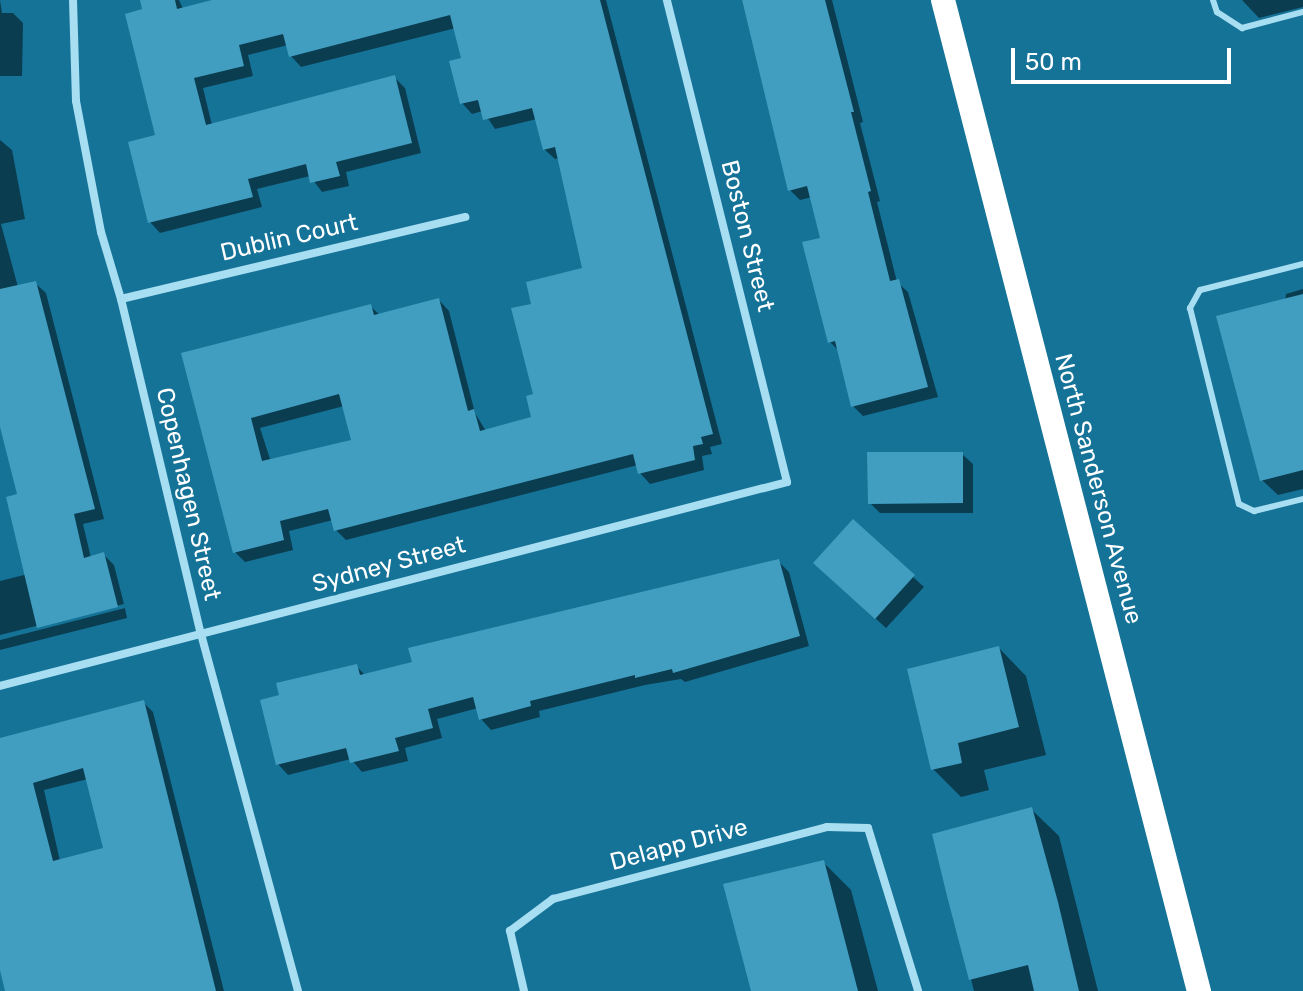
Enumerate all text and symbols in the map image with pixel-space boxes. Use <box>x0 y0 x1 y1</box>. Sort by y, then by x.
scale bar <box>1015 32 1235 82</box>
text: 50 m <box>1025 48 1082 76</box>
street label: Boston Street <box>714 157 780 315</box>
street label: Dublin Court <box>218 208 360 268</box>
street label: North Sanderson Avenue <box>1048 350 1148 628</box>
street label: Copenhagen Street <box>150 385 226 603</box>
street label: Sydney Street <box>309 531 469 599</box>
street label: Delapp Drive <box>607 813 751 877</box>

